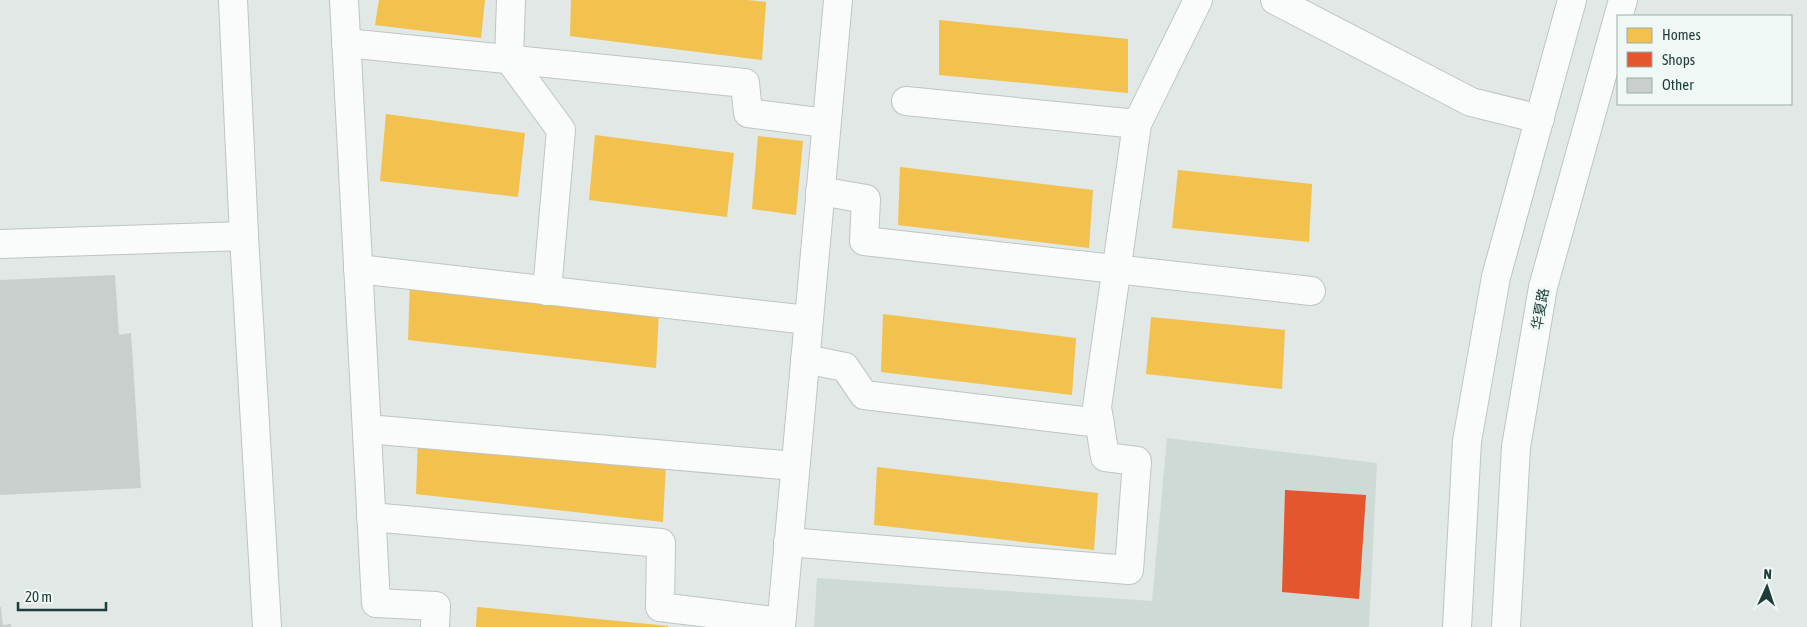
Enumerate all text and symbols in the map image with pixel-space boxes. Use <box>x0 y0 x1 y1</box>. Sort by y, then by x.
legend <box>1617 15 1792 105</box>
text: Homes <box>1662 26 1701 43</box>
text: Shops <box>1662 51 1695 68</box>
text: Other <box>1662 76 1694 93</box>
street label: 华夏路 <box>1528 287 1552 331</box>
north arrow <box>1742 562 1792 612</box>
text: N <box>1763 566 1772 582</box>
scale bar <box>18 580 105 612</box>
text: 20 m <box>25 588 52 605</box>

